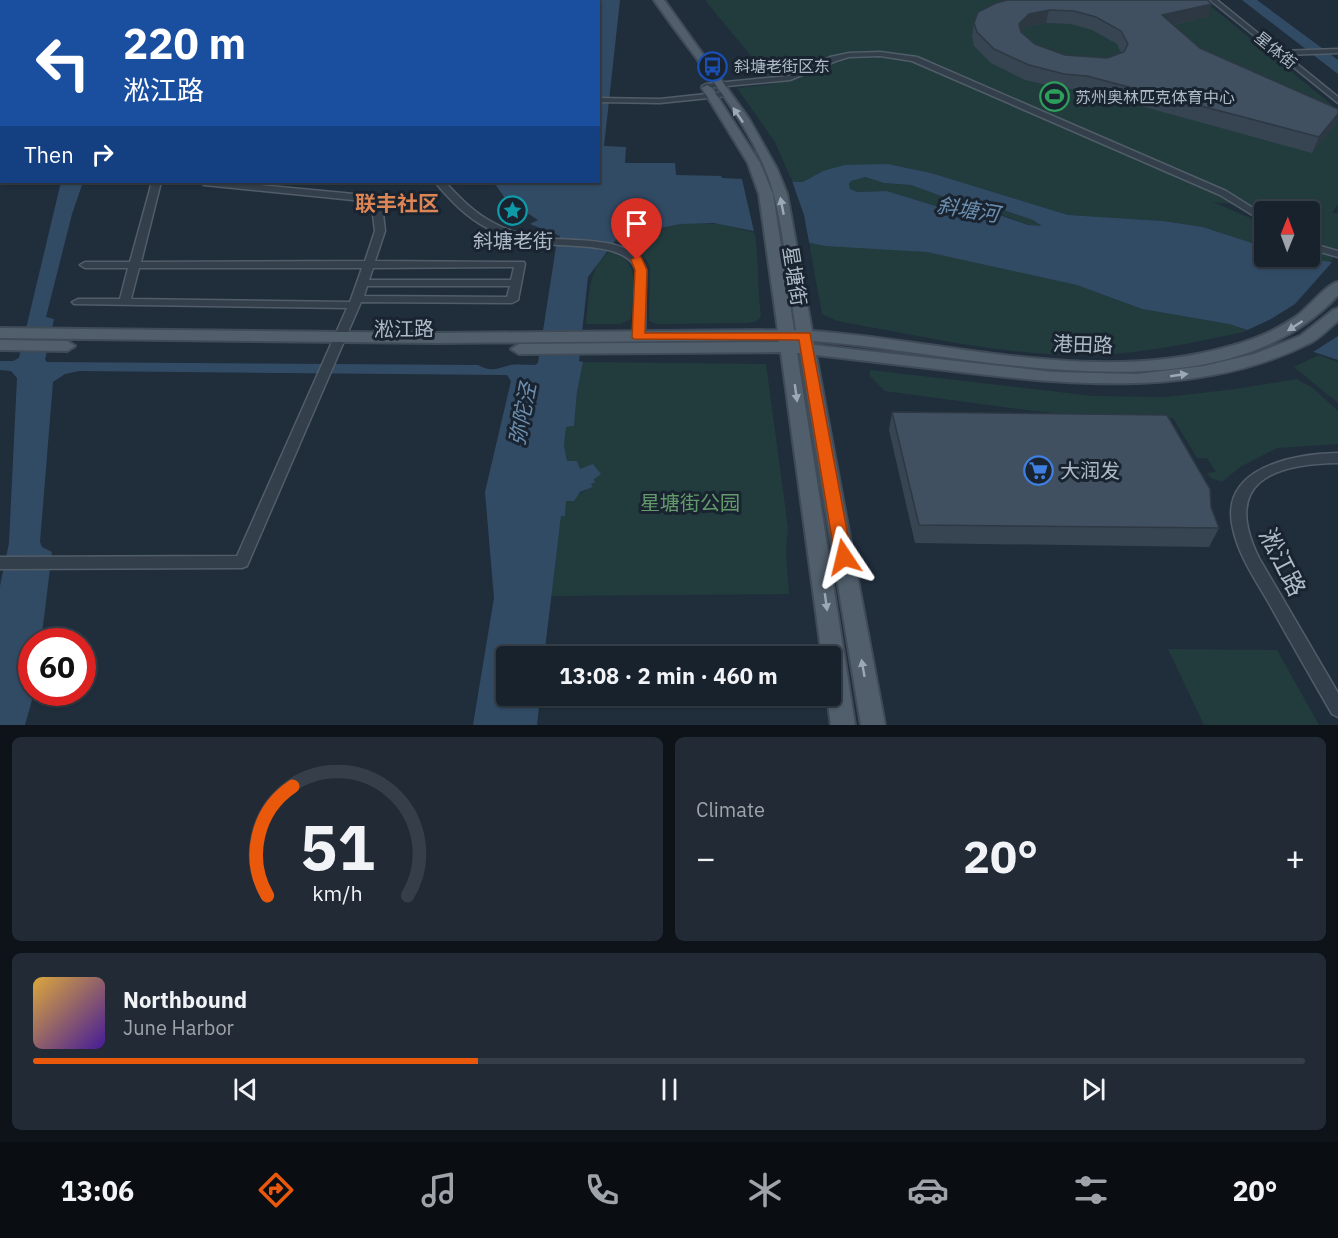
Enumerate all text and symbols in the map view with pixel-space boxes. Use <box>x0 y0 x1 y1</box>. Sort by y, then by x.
text: 220 m <box>123 16 246 71</box>
icon: left <box>24 24 102 102</box>
street label: 星体街 <box>1251 27 1301 73</box>
bus stop icon: 斜塘老街区东 <box>697 50 729 82</box>
place label: 斜塘老街区东 <box>734 56 830 76</box>
text: 淞江路 <box>123 72 204 107</box>
sports icon: 苏州奥林匹克体育中心 <box>1038 81 1070 113</box>
place label: 苏州奥林匹克体育中心 <box>1075 87 1235 107</box>
one-way arrow <box>733 106 744 123</box>
icon: right <box>86 138 119 171</box>
text: Then <box>24 140 74 169</box>
district label: 联丰社区 <box>355 189 439 217</box>
water label: 斜塘河 <box>935 190 1005 228</box>
place icon: 斜塘老街 <box>497 194 529 226</box>
one-way arrow <box>778 196 787 215</box>
pin <box>611 198 662 260</box>
north arrow <box>1254 201 1320 267</box>
map controls <box>1254 201 1320 267</box>
icon: arrive <box>620 207 653 240</box>
place label: 斜塘老街 <box>473 227 553 254</box>
street label: 星塘街 <box>777 244 813 308</box>
street label: 淞江路 <box>374 315 434 342</box>
one-way arrow <box>1287 320 1304 331</box>
street label: 港田路 <box>1053 329 1113 359</box>
one-way arrow <box>1169 370 1188 379</box>
water label: 弥陀泾 <box>502 378 542 448</box>
one-way arrow <box>791 384 800 403</box>
supermarket icon: 大润发 <box>1023 454 1055 486</box>
place label: 大润发 <box>1060 457 1120 484</box>
park label: 星塘街公园 <box>640 489 740 516</box>
street label: 淞江路 <box>1252 523 1314 601</box>
position arrow <box>812 525 876 589</box>
one-way arrow <box>821 592 830 611</box>
speed limit sign: 60 <box>18 628 96 706</box>
one-way arrow <box>859 659 868 678</box>
text: 13:08 · 2 min · 460 m <box>559 661 778 690</box>
text: Climate <box>696 796 765 823</box>
text: 51 <box>300 806 375 887</box>
text: 20° <box>963 827 1038 885</box>
text: − <box>696 836 716 879</box>
text: + <box>1285 836 1305 879</box>
text: km/h <box>312 879 363 907</box>
text: Northbound <box>123 985 247 1014</box>
text: June Harbor <box>123 1014 234 1041</box>
icon: previous <box>229 1073 262 1106</box>
icon: pause <box>653 1073 686 1106</box>
icon: next <box>1077 1073 1110 1106</box>
icon: directions <box>255 1169 297 1211</box>
icon: music <box>418 1169 460 1211</box>
icon: phone <box>581 1169 623 1211</box>
icon: climate <box>744 1169 786 1211</box>
icon: car <box>907 1169 949 1211</box>
icon: filters <box>1070 1169 1112 1211</box>
text: 13:06 <box>60 1173 134 1208</box>
text: 20° <box>1232 1173 1277 1208</box>

